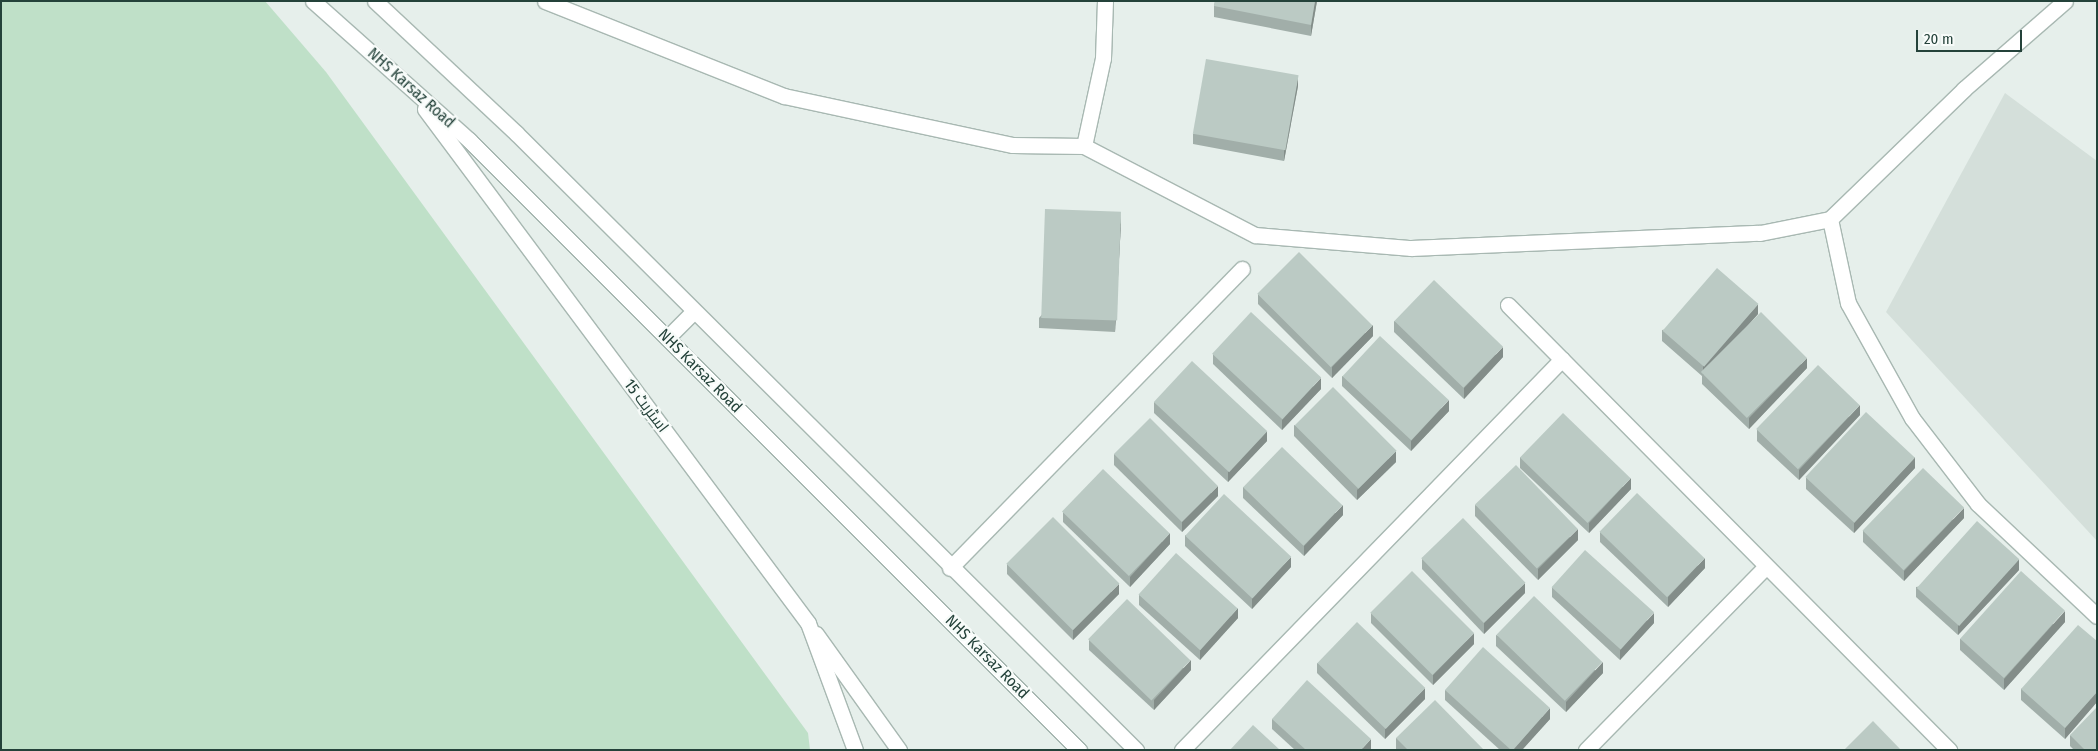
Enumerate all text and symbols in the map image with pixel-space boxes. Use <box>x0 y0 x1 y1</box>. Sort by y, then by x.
scale bar <box>1918 20 2024 52</box>
text: 20 m <box>1924 30 1954 48</box>
street label: NHS Karsaz Road <box>364 44 458 132</box>
street label: NHS Karsaz Road <box>654 325 746 417</box>
street label: اسٹریٹ 15 <box>620 376 672 436</box>
street label: NHS Karsaz Road <box>941 611 1033 703</box>

